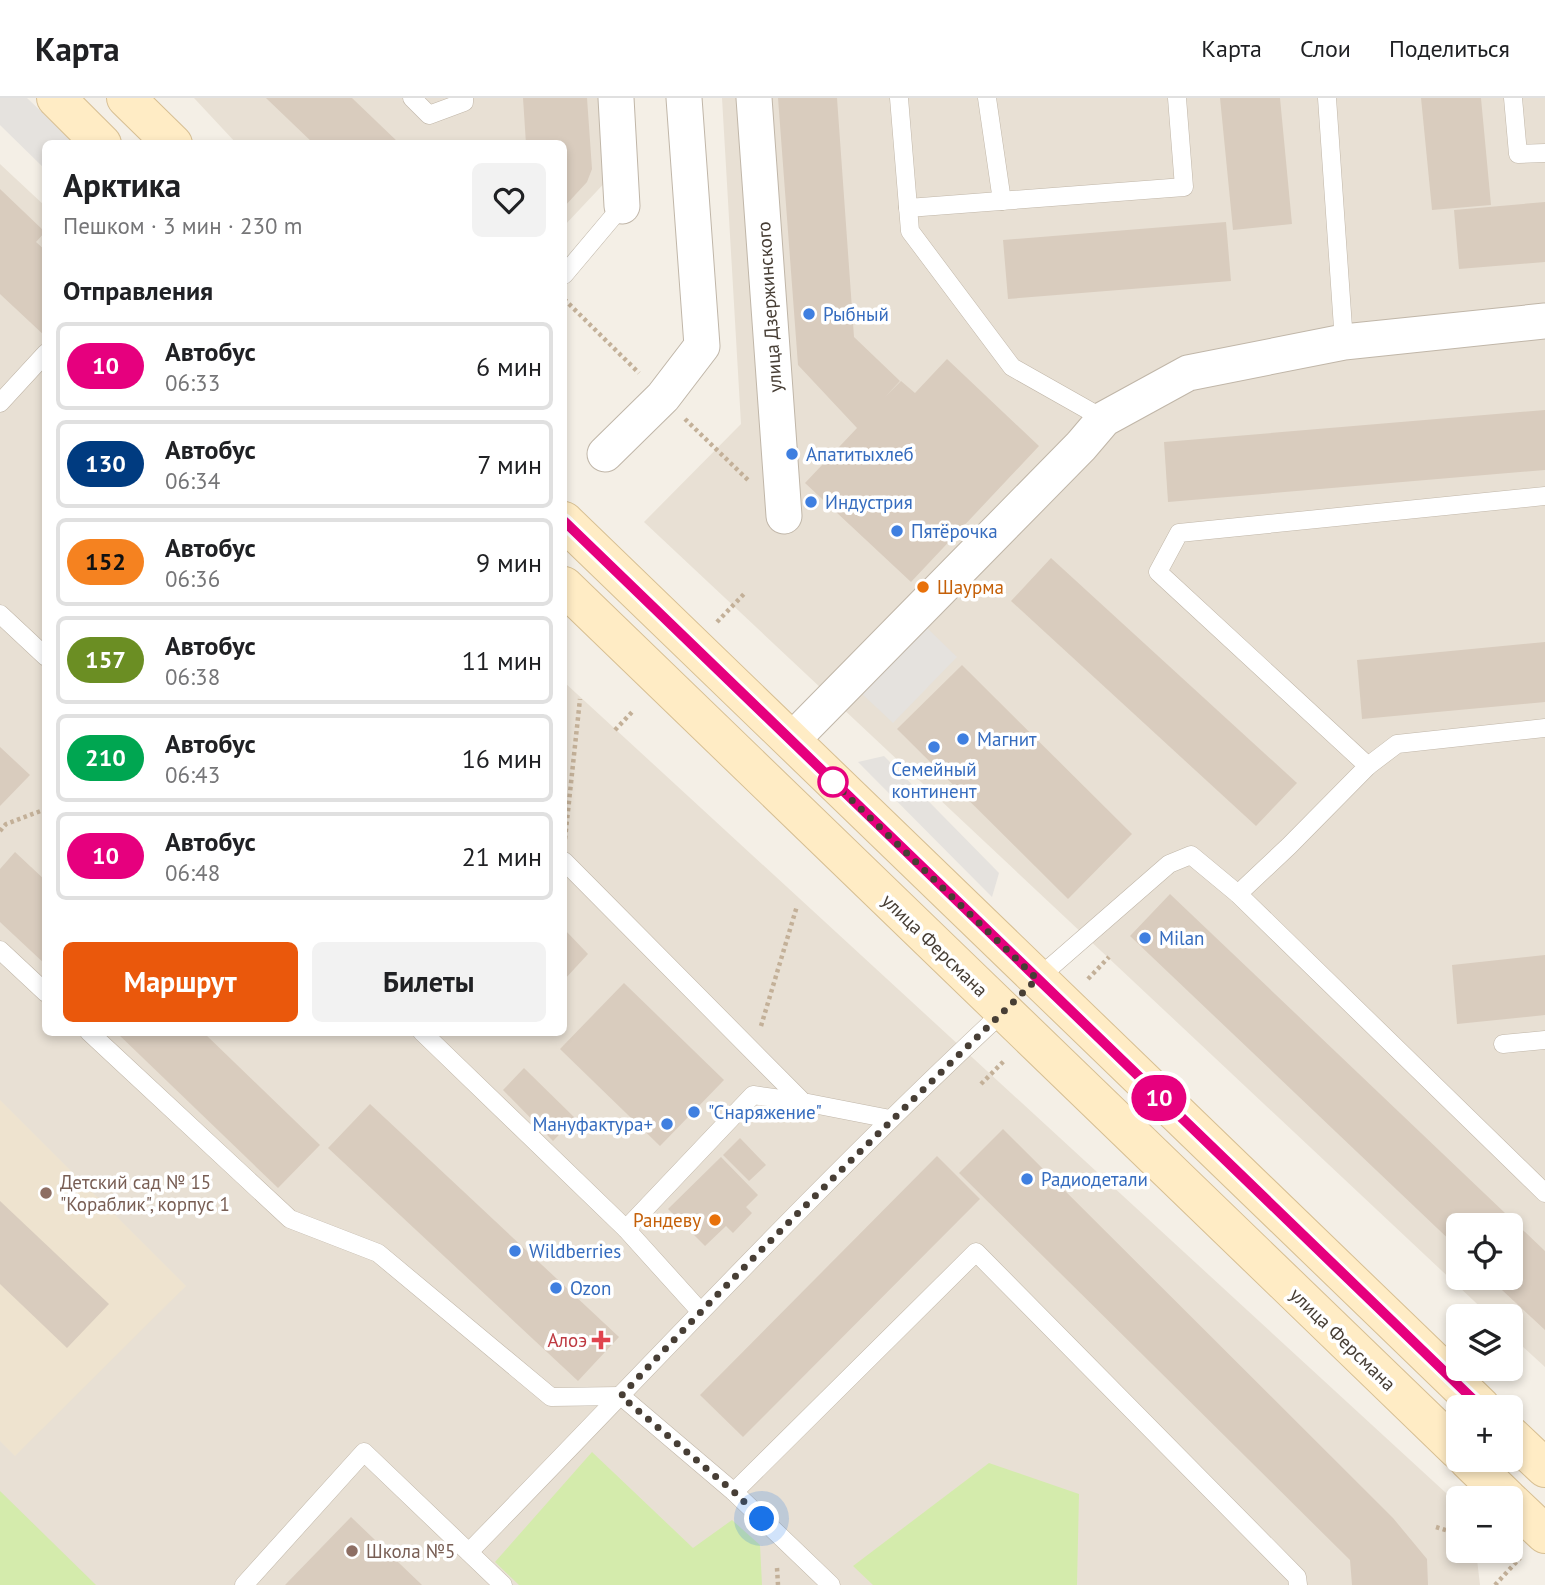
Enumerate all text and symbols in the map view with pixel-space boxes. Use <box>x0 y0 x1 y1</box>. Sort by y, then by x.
text: Карта <box>35 27 120 70</box>
text: Карта <box>1201 33 1262 64</box>
text: Слои <box>1300 33 1351 64</box>
text: Поделиться <box>1389 33 1510 64</box>
text: Арктика <box>63 163 181 206</box>
button: heart <box>472 163 546 237</box>
text: Пешком · 3 мин · 230 m <box>63 211 302 240</box>
street label: улица Дзержинского <box>751 221 787 393</box>
text: Отправления <box>63 274 213 307</box>
place label: Рыбный <box>823 302 889 326</box>
marker: Рыбный <box>801 306 817 322</box>
text: Автобус <box>165 335 256 368</box>
text: 10 <box>92 350 119 381</box>
text: 6 мин <box>476 350 542 383</box>
text: 06:33 <box>165 368 220 397</box>
text: Автобус <box>165 433 256 466</box>
place label: Апатитыхлеб <box>806 442 914 466</box>
marker: Апатитыхлеб <box>784 446 800 462</box>
text: 130 <box>85 448 126 479</box>
text: 7 мин <box>477 448 542 481</box>
text: 06:34 <box>165 466 220 495</box>
place label: Индустрия <box>825 490 913 514</box>
marker: Индустрия <box>803 494 819 510</box>
place label: Пятёрочка <box>911 519 998 543</box>
marker: Пятёрочка <box>889 523 905 539</box>
text: Автобус <box>165 531 256 564</box>
text: 152 <box>85 546 126 577</box>
text: 9 мин <box>476 546 542 579</box>
text: 06:36 <box>165 564 220 593</box>
place label: Шаурма <box>937 575 1004 599</box>
marker: Шаурма <box>915 579 931 595</box>
text: Автобус <box>165 629 256 662</box>
text: 157 <box>85 644 126 675</box>
text: 11 мин <box>462 644 542 677</box>
text: 06:38 <box>165 662 220 691</box>
text: Автобус <box>165 727 256 760</box>
place label: Магнит <box>977 727 1037 751</box>
marker: Магнит <box>955 731 971 747</box>
marker: Семейный континент <box>926 739 942 755</box>
text: 210 <box>85 742 126 773</box>
text: 16 мин <box>462 742 542 775</box>
place label: Семейный континент <box>891 757 977 803</box>
text: 06:43 <box>165 760 220 789</box>
unlabelled marker <box>818 767 848 797</box>
text: Автобус <box>165 825 256 858</box>
text: 10 <box>92 840 119 871</box>
text: 21 мин <box>462 840 542 873</box>
text: 06:48 <box>165 858 220 887</box>
street label: улица Ферсмана <box>877 888 993 1002</box>
place label: Milan <box>1159 926 1205 950</box>
marker: Milan <box>1137 930 1153 946</box>
button: Маршрут <box>63 942 298 1022</box>
button: Билеты <box>312 942 546 1022</box>
line badge: 10 <box>1128 1075 1190 1121</box>
text: 10 <box>1145 1082 1173 1113</box>
place label: "Снаряжение" <box>708 1100 822 1124</box>
marker: "Снаряжение" <box>686 1104 702 1120</box>
place label: Мануфактура+ <box>532 1112 653 1136</box>
marker: Мануфактура+ <box>659 1116 675 1132</box>
place label: Радиодетали <box>1041 1167 1148 1191</box>
place label: Детский сад № 15 "Кораблик", корпус 1 <box>60 1170 230 1216</box>
marker: Радиодетали <box>1019 1171 1035 1187</box>
marker: Детский сад № 15 "Кораблик", корпус 1 <box>38 1185 54 1201</box>
place label: Рандеву <box>633 1208 701 1232</box>
marker: Рандеву <box>707 1212 723 1228</box>
map controls <box>1446 1213 1523 1563</box>
button: locate <box>1446 1213 1523 1290</box>
place label: Wildberries <box>529 1239 621 1263</box>
marker: Wildberries <box>507 1243 523 1259</box>
place label: Ozon <box>570 1276 611 1300</box>
marker: Ozon <box>548 1280 564 1296</box>
street label: улица Ферсмана <box>1285 1282 1401 1396</box>
button: layers <box>1446 1304 1523 1381</box>
place label: Алоэ <box>547 1328 587 1352</box>
marker: Алоэ <box>593 1332 609 1348</box>
button: + <box>1446 1395 1523 1472</box>
button: − <box>1446 1486 1523 1563</box>
your location <box>744 1501 779 1536</box>
place label: Школа №5 <box>366 1539 455 1563</box>
marker: Школа №5 <box>344 1543 360 1559</box>

